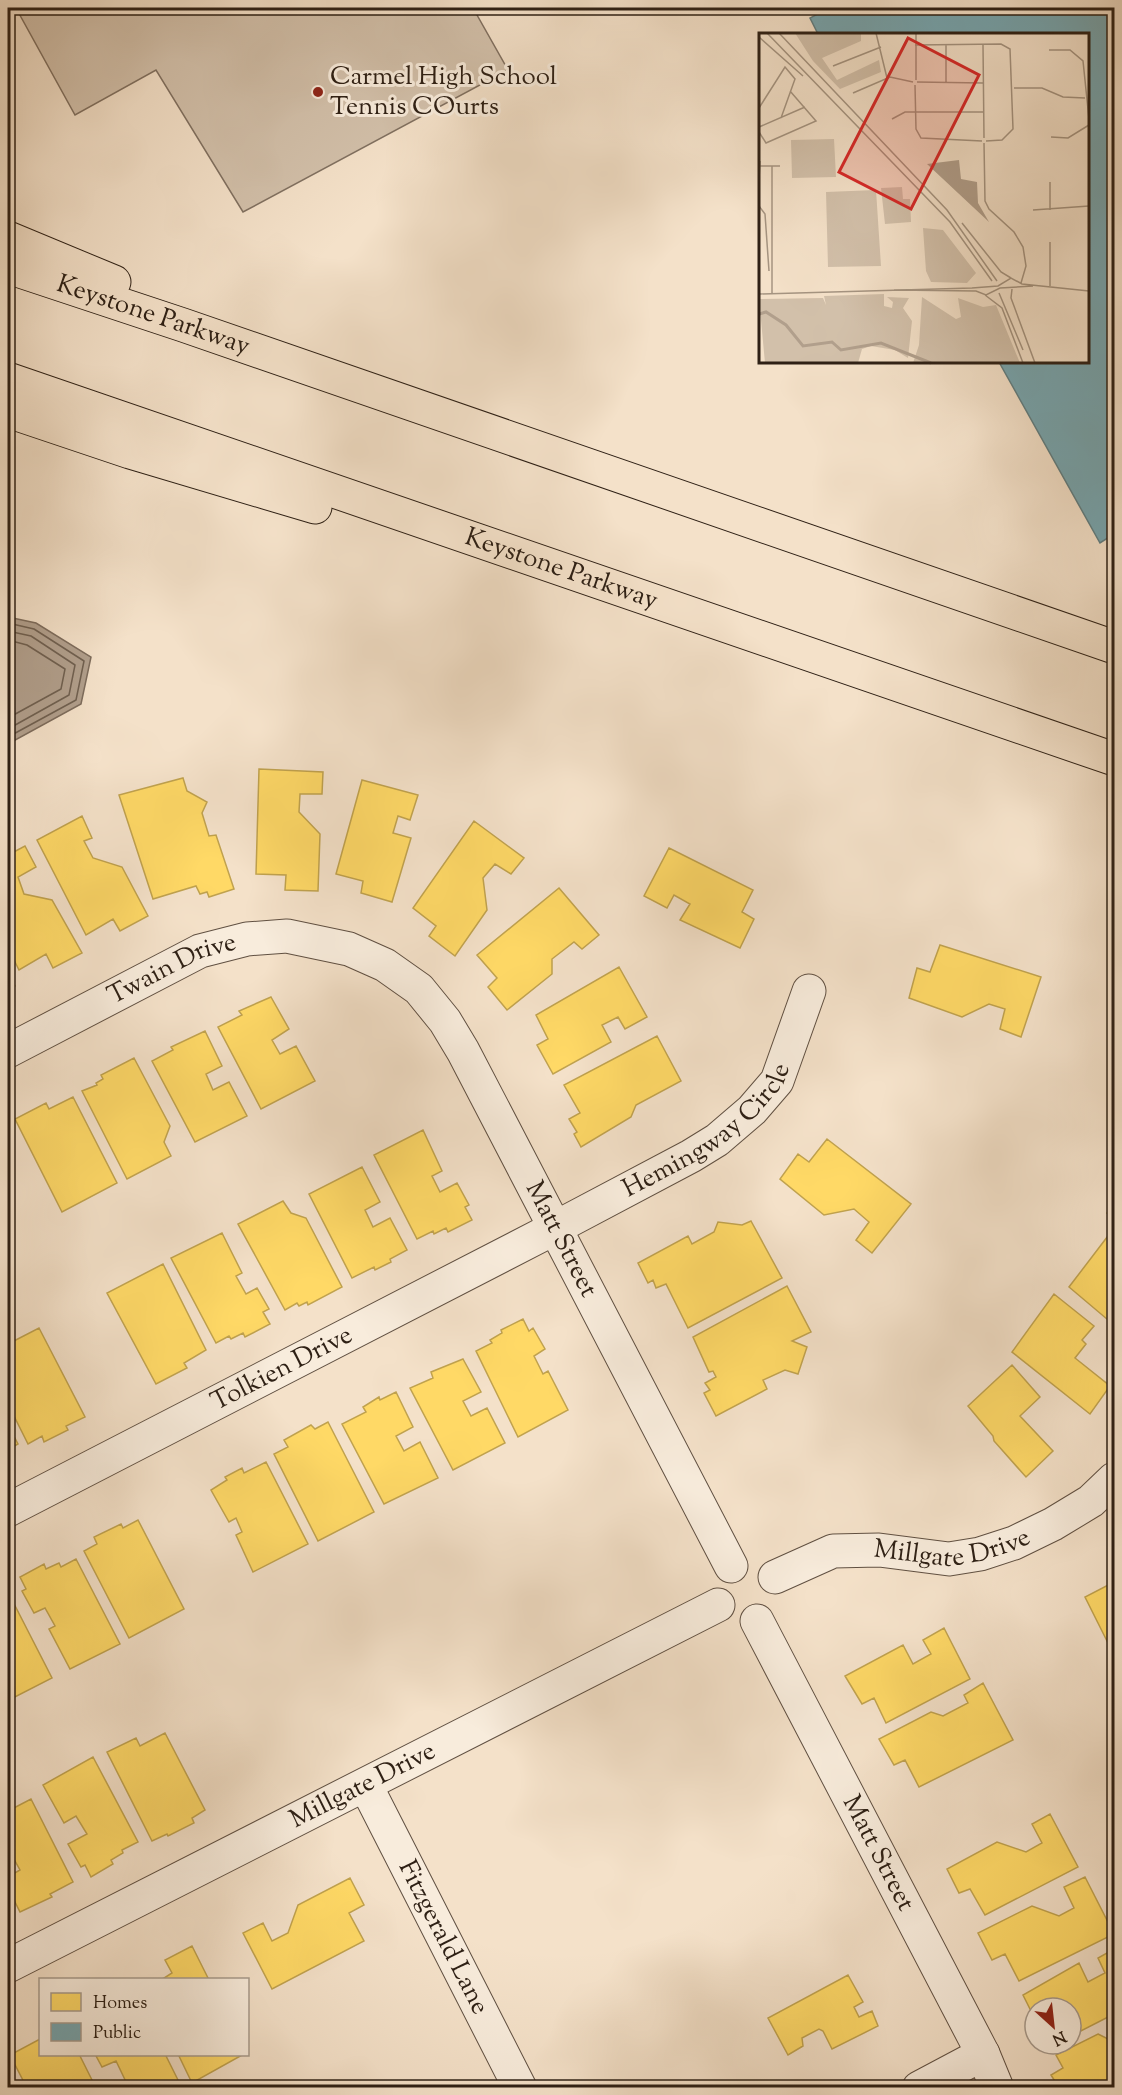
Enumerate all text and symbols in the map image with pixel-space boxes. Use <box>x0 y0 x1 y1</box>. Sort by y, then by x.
inset map <box>759 33 1089 363</box>
place label: Carmel High School Tennis COurts <box>330 59 557 126</box>
marker: Carmel High School Tennis COurts <box>311 85 325 99</box>
street label: Keystone Parkway <box>52 266 255 365</box>
street label: Keystone Parkway <box>460 519 663 619</box>
street label: Twain Drive <box>101 924 240 1014</box>
street label: Hemingway Circle <box>616 1058 800 1207</box>
street label: Matt Street <box>515 1175 607 1304</box>
street label: Tolkien Drive <box>205 1317 359 1421</box>
street label: Millgate Drive <box>872 1519 1037 1578</box>
street label: Millgate Drive <box>283 1733 442 1838</box>
street label: Matt Street <box>833 1789 924 1918</box>
street label: Fitzgerald Lane <box>388 1854 498 2021</box>
legend <box>39 1978 249 2056</box>
text: Homes <box>93 1991 147 2017</box>
north arrow <box>1023 1996 1083 2056</box>
text: Public <box>93 2021 141 2047</box>
text: N <box>1048 2024 1070 2050</box>

